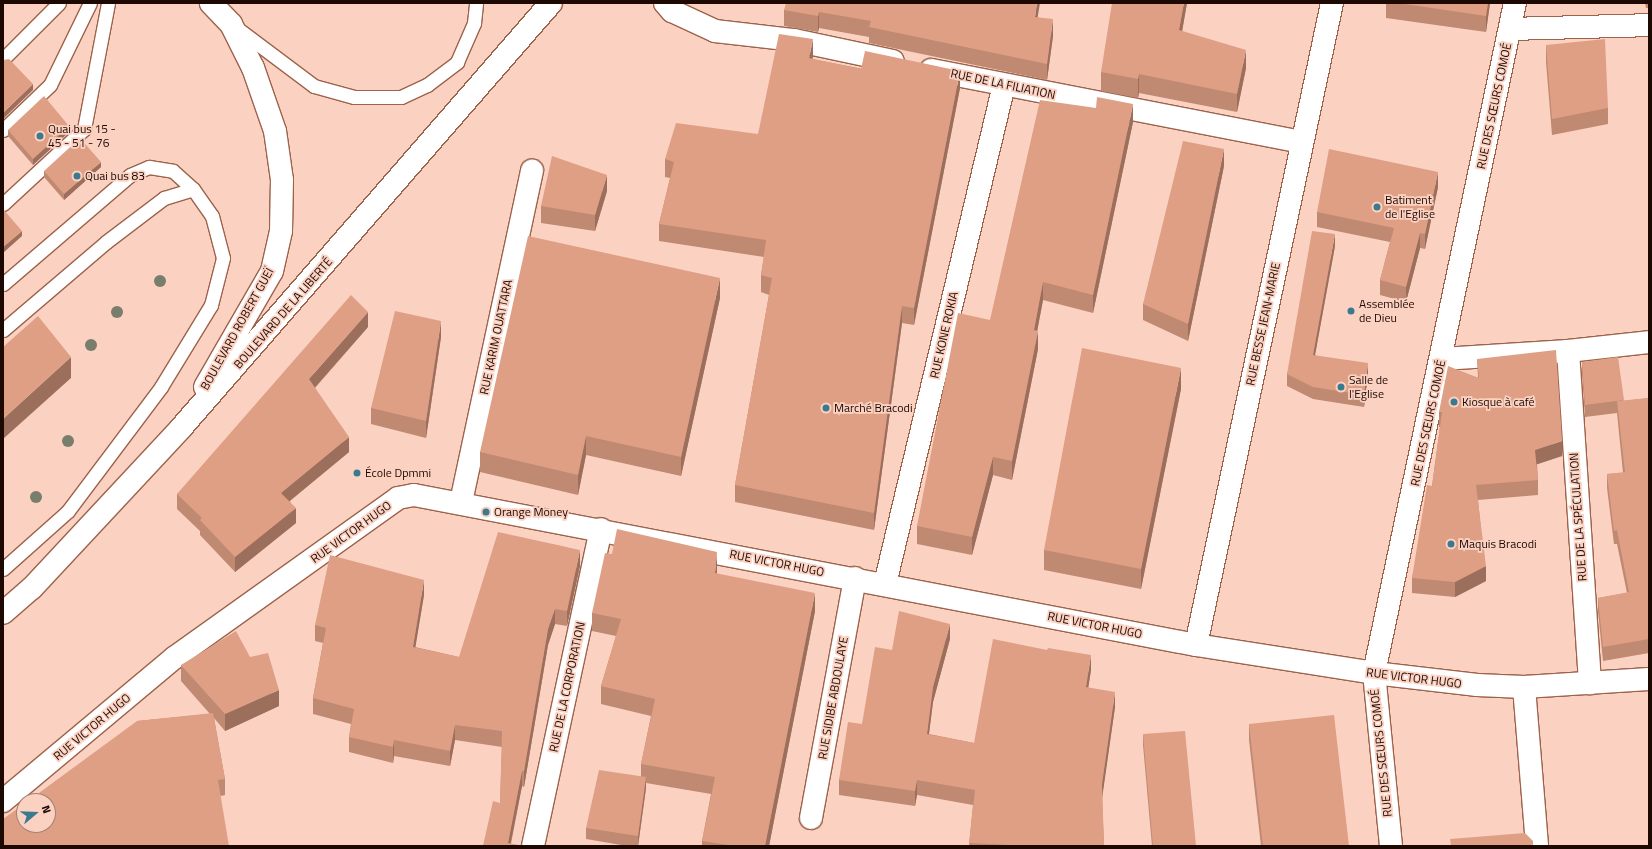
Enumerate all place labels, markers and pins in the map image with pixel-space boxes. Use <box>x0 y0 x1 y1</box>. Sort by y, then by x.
place label: Quai bus 15 - 45 - 51 - 76 <box>48 122 116 150</box>
marker: Quai bus 15 - 45 - 51 - 76 <box>35 131 45 141</box>
place label: Quai bus 83 <box>85 169 145 183</box>
marker: Quai bus 83 <box>72 171 82 181</box>
place label: Batiment de l'Eglise <box>1385 193 1435 221</box>
marker: Batiment de l'Eglise <box>1372 202 1382 212</box>
place label: Assemblée de Dieu <box>1359 297 1415 325</box>
marker: Assemblée de Dieu <box>1346 306 1356 316</box>
place label: Salle de l'Eglise <box>1349 373 1388 401</box>
marker: Salle de l'Eglise <box>1336 382 1346 392</box>
place label: Kiosque à café <box>1462 395 1535 409</box>
marker: Kiosque à café <box>1449 397 1459 407</box>
place label: Marché Bracodi <box>834 401 913 415</box>
marker: Marché Bracodi <box>821 403 831 413</box>
place label: École Dpmmi <box>365 466 431 480</box>
marker: École Dpmmi <box>352 468 362 478</box>
place label: Orange Money <box>494 505 568 519</box>
marker: Orange Money <box>481 507 491 517</box>
place label: Maquis Bracodi <box>1459 537 1537 551</box>
marker: Maquis Bracodi <box>1446 539 1456 549</box>

